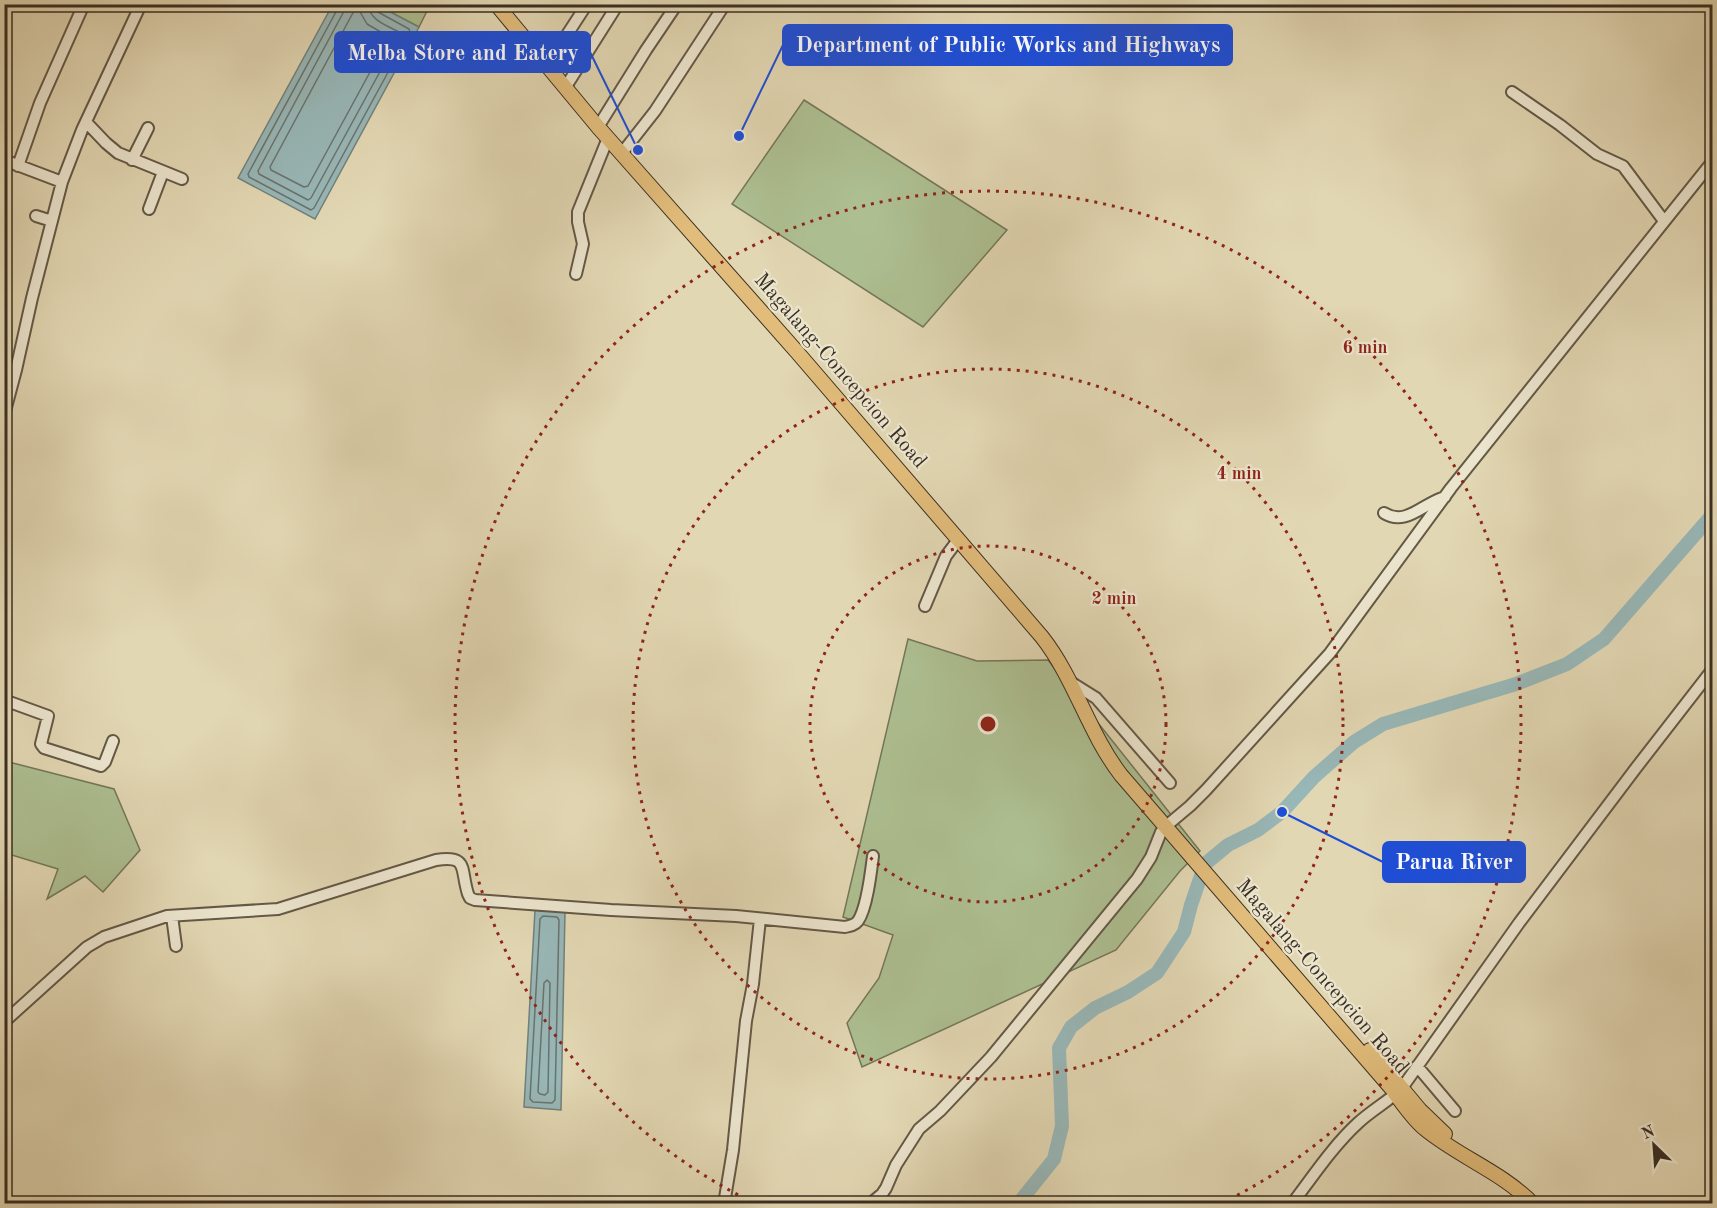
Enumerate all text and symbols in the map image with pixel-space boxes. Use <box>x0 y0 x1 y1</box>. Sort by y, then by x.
callout: Department of Public Works and Highways <box>783 25 1232 65</box>
callout: Melba Store and Eatery <box>335 32 590 72</box>
text: Department of Public Works and Highways <box>796 35 1221 57</box>
text: Melba Store and Eatery <box>347 43 579 65</box>
street label: Magalang-Concepcion Road <box>750 269 930 473</box>
text: 6 min <box>1342 339 1388 357</box>
text: 4 min <box>1216 465 1262 483</box>
text: 2 min <box>1091 590 1137 608</box>
centre of rings <box>978 714 998 734</box>
callout: Parua River <box>1383 842 1525 882</box>
text: Parua River <box>1395 852 1513 874</box>
street label: Magalang-Concepcion Road <box>1232 875 1412 1079</box>
north arrow <box>1624 1115 1684 1175</box>
text: N <box>1640 1123 1658 1143</box>

